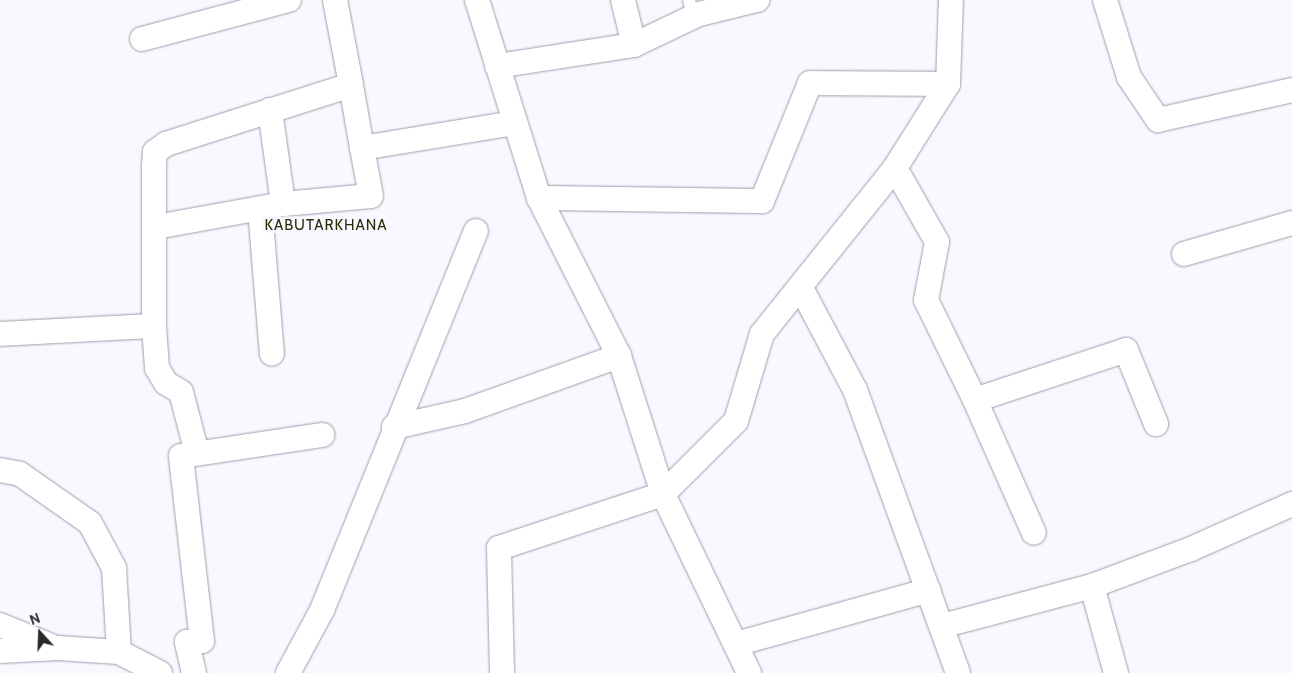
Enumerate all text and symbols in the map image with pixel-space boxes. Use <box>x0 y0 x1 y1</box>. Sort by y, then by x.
district label: KABUTARKHANA <box>263 217 389 235</box>
north arrow <box>15 608 65 658</box>
text: N <box>27 609 43 629</box>

